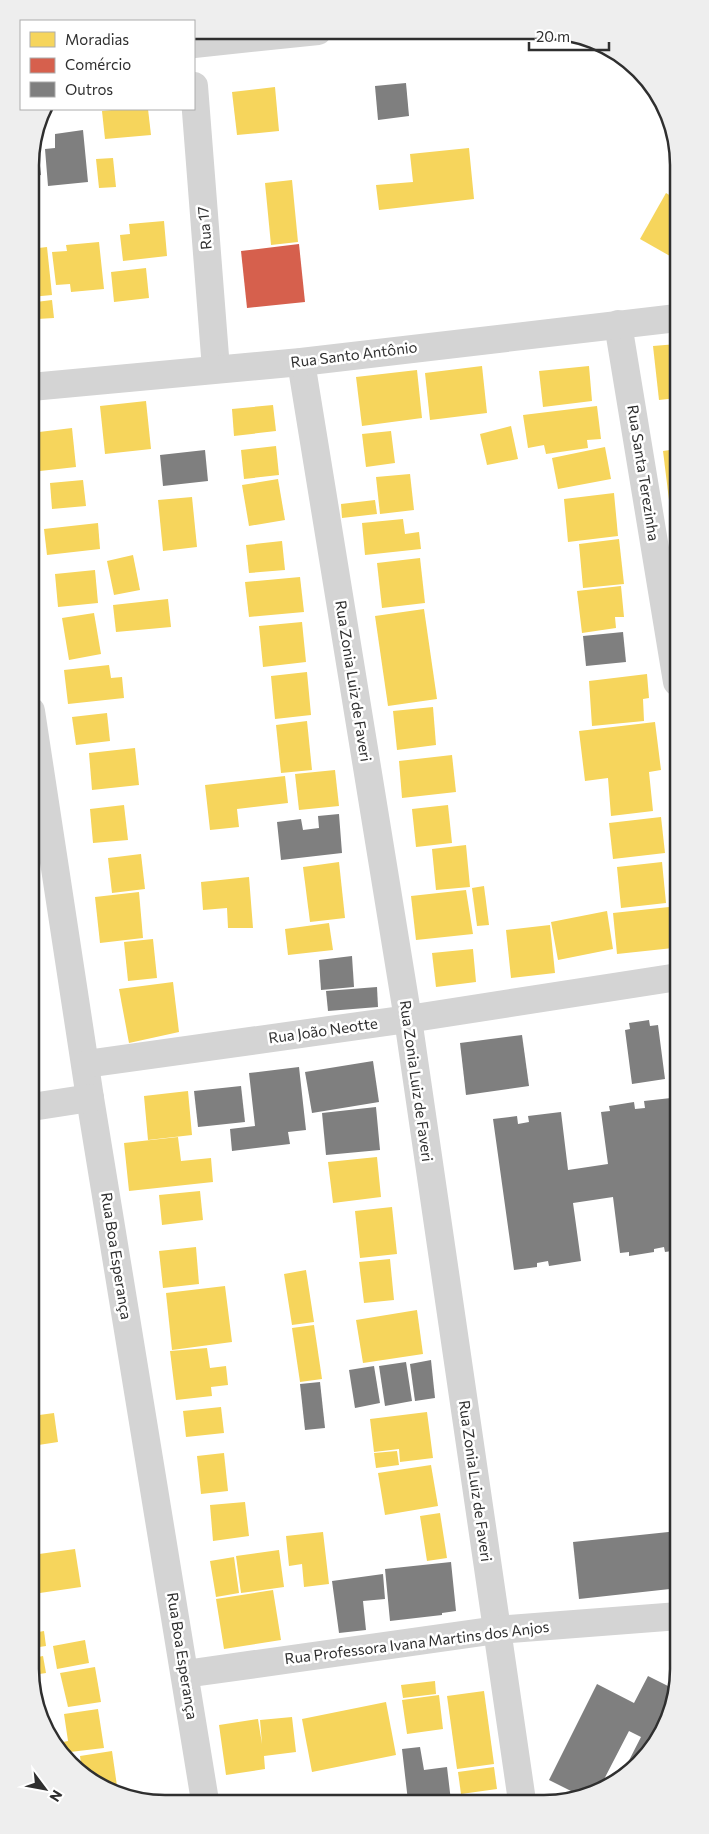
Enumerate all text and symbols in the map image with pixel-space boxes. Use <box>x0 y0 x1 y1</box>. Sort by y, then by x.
legend <box>20 20 195 110</box>
scale bar <box>529 20 609 52</box>
text: 20 m <box>536 27 570 45</box>
text: Moradias <box>65 30 129 48</box>
text: Comércio <box>65 55 131 73</box>
text: Outros <box>65 80 113 98</box>
street label: Rua 17 <box>193 206 215 250</box>
street label: Rua Santo Antônio <box>289 337 418 371</box>
street label: Rua Santa Terezinha <box>624 404 664 542</box>
street label: Rua Zonia Luiz de Faveri <box>332 599 376 763</box>
street label: Rua Zonia Luiz de Faveri <box>397 999 437 1163</box>
street label: Rua João Neotte <box>267 1013 379 1047</box>
street label: Rua Boa Esperança <box>98 1191 136 1321</box>
street label: Rua Zonia Luiz de Faveri <box>456 1399 496 1563</box>
street label: Rua Boa Esperança <box>164 1591 202 1721</box>
street label: Rua Professora Ivana Martins dos Anjos <box>284 1617 550 1667</box>
north arrow <box>20 1764 70 1814</box>
text: N <box>46 1787 66 1805</box>

